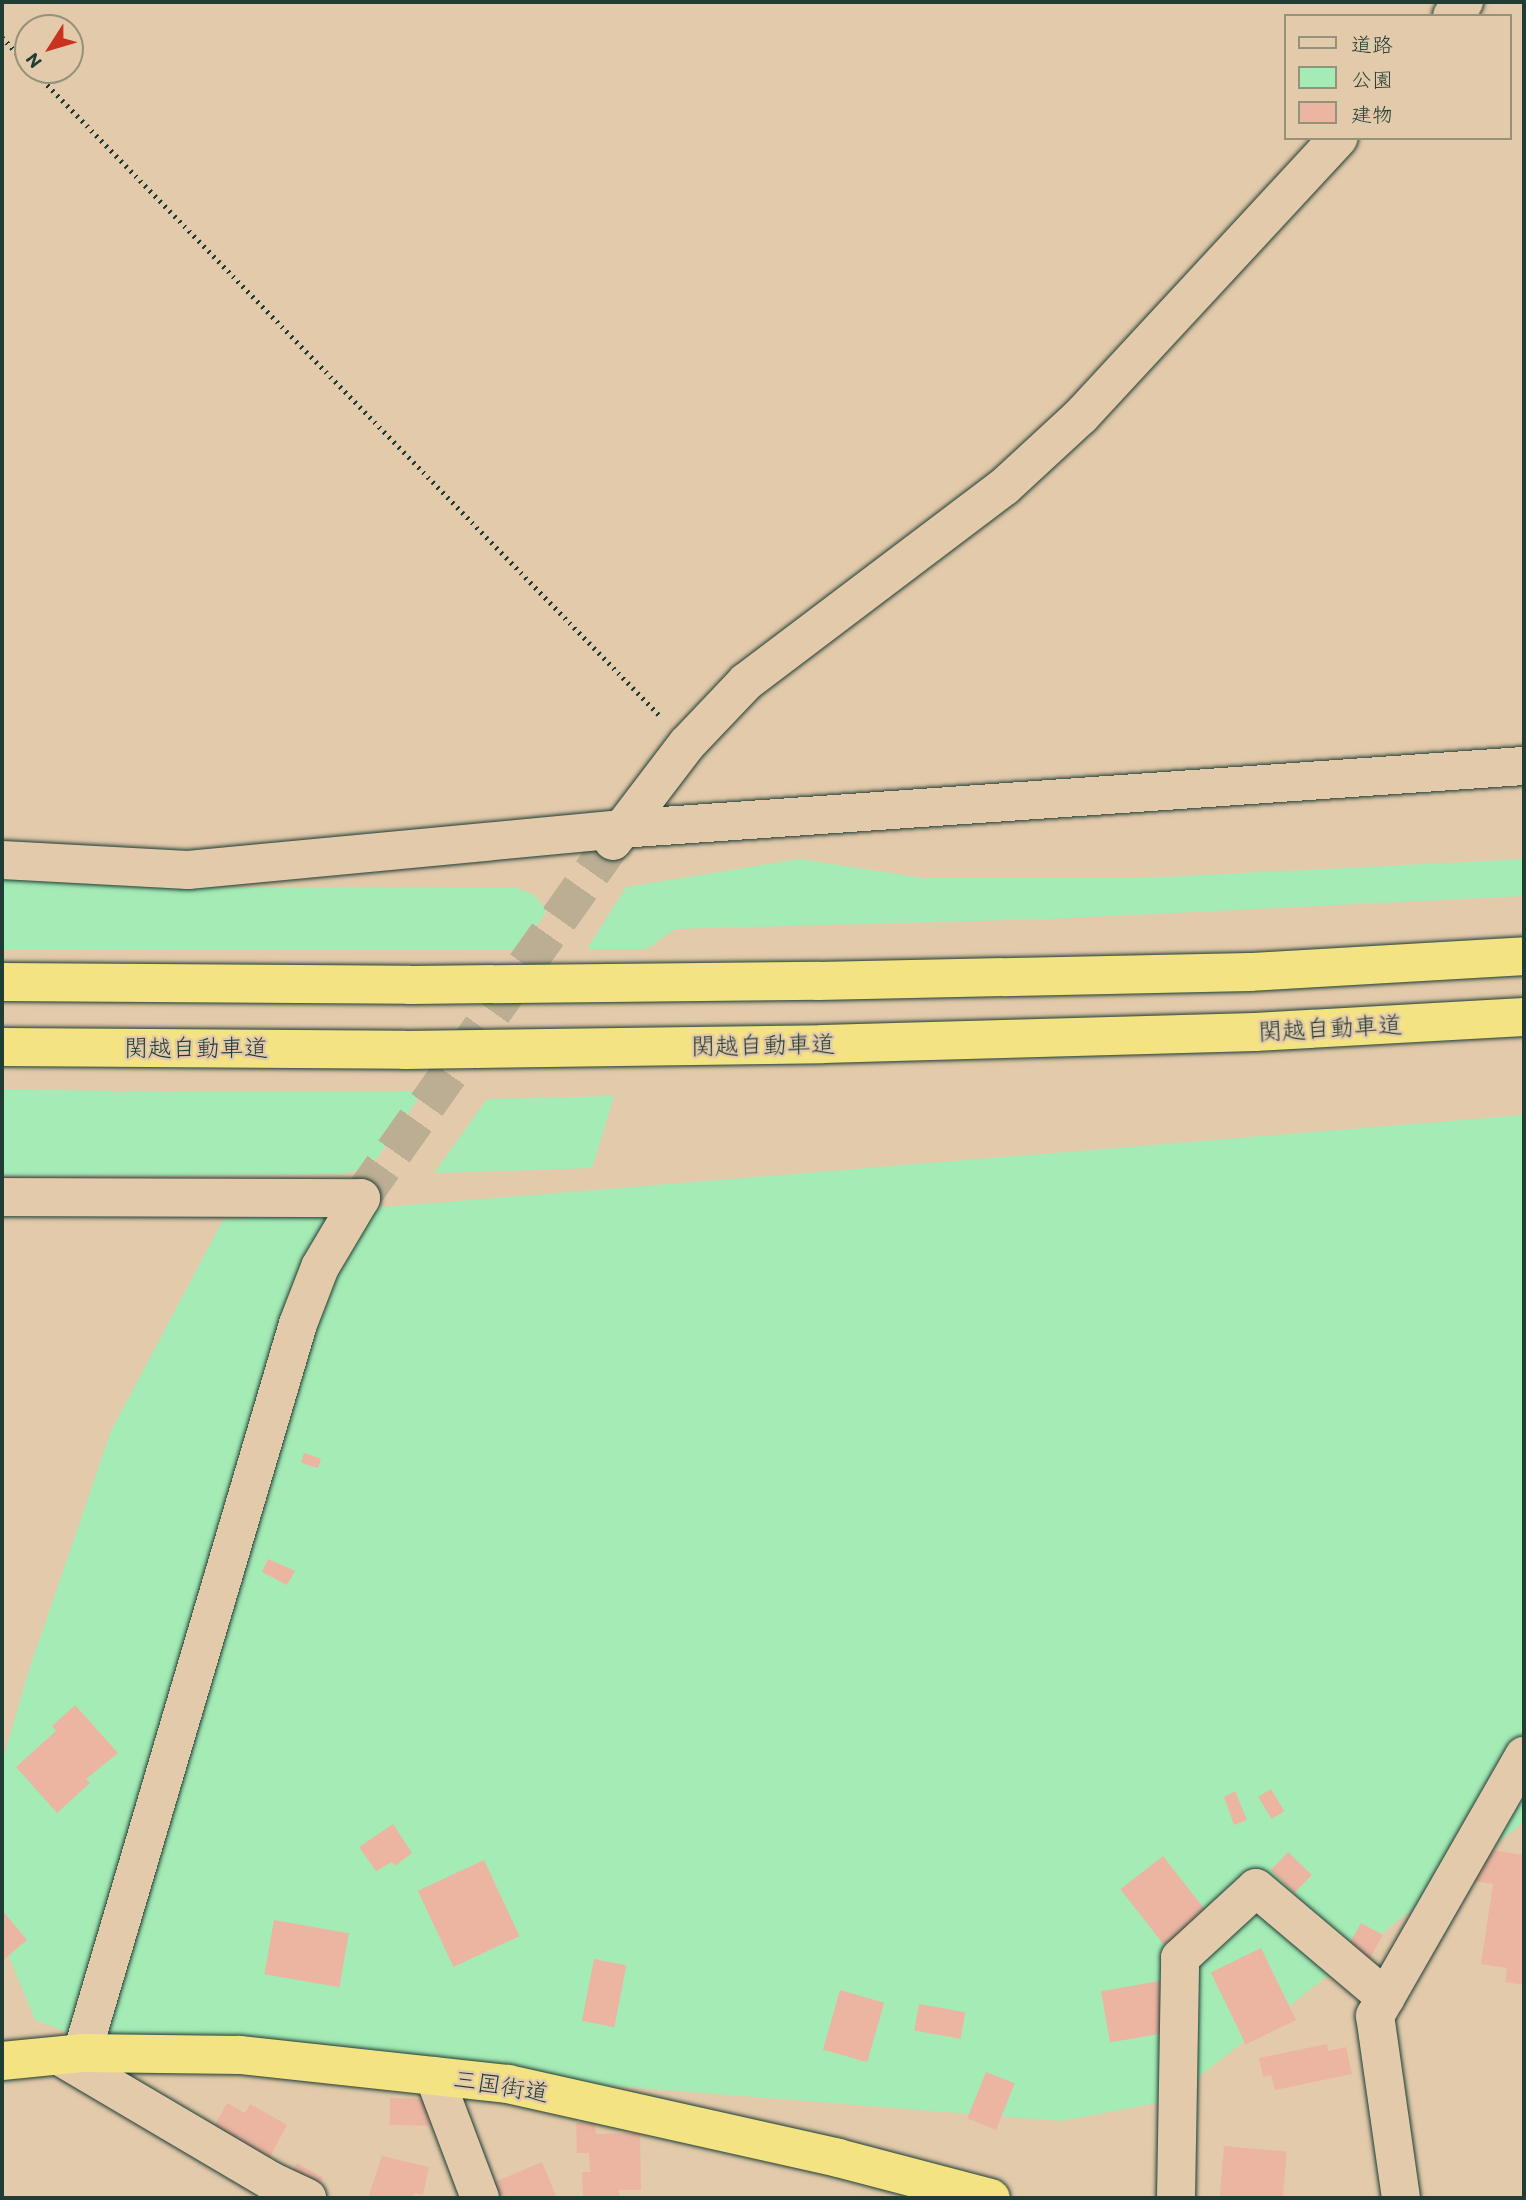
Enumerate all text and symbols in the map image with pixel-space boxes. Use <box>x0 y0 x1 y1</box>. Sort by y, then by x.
north arrow <box>14 14 84 84</box>
legend <box>1284 14 1512 140</box>
text: 道路 <box>1351 32 1393 57</box>
text: N <box>20 49 46 73</box>
text: 公園 <box>1351 67 1393 92</box>
text: 建物 <box>1351 102 1393 127</box>
street label: 関越自動車道 <box>1257 1010 1403 1046</box>
street label: 関越自動車道 <box>691 1029 835 1061</box>
street label: 関越自動車道 <box>124 1034 268 1062</box>
street label: 三国街道 <box>451 2064 551 2108</box>

